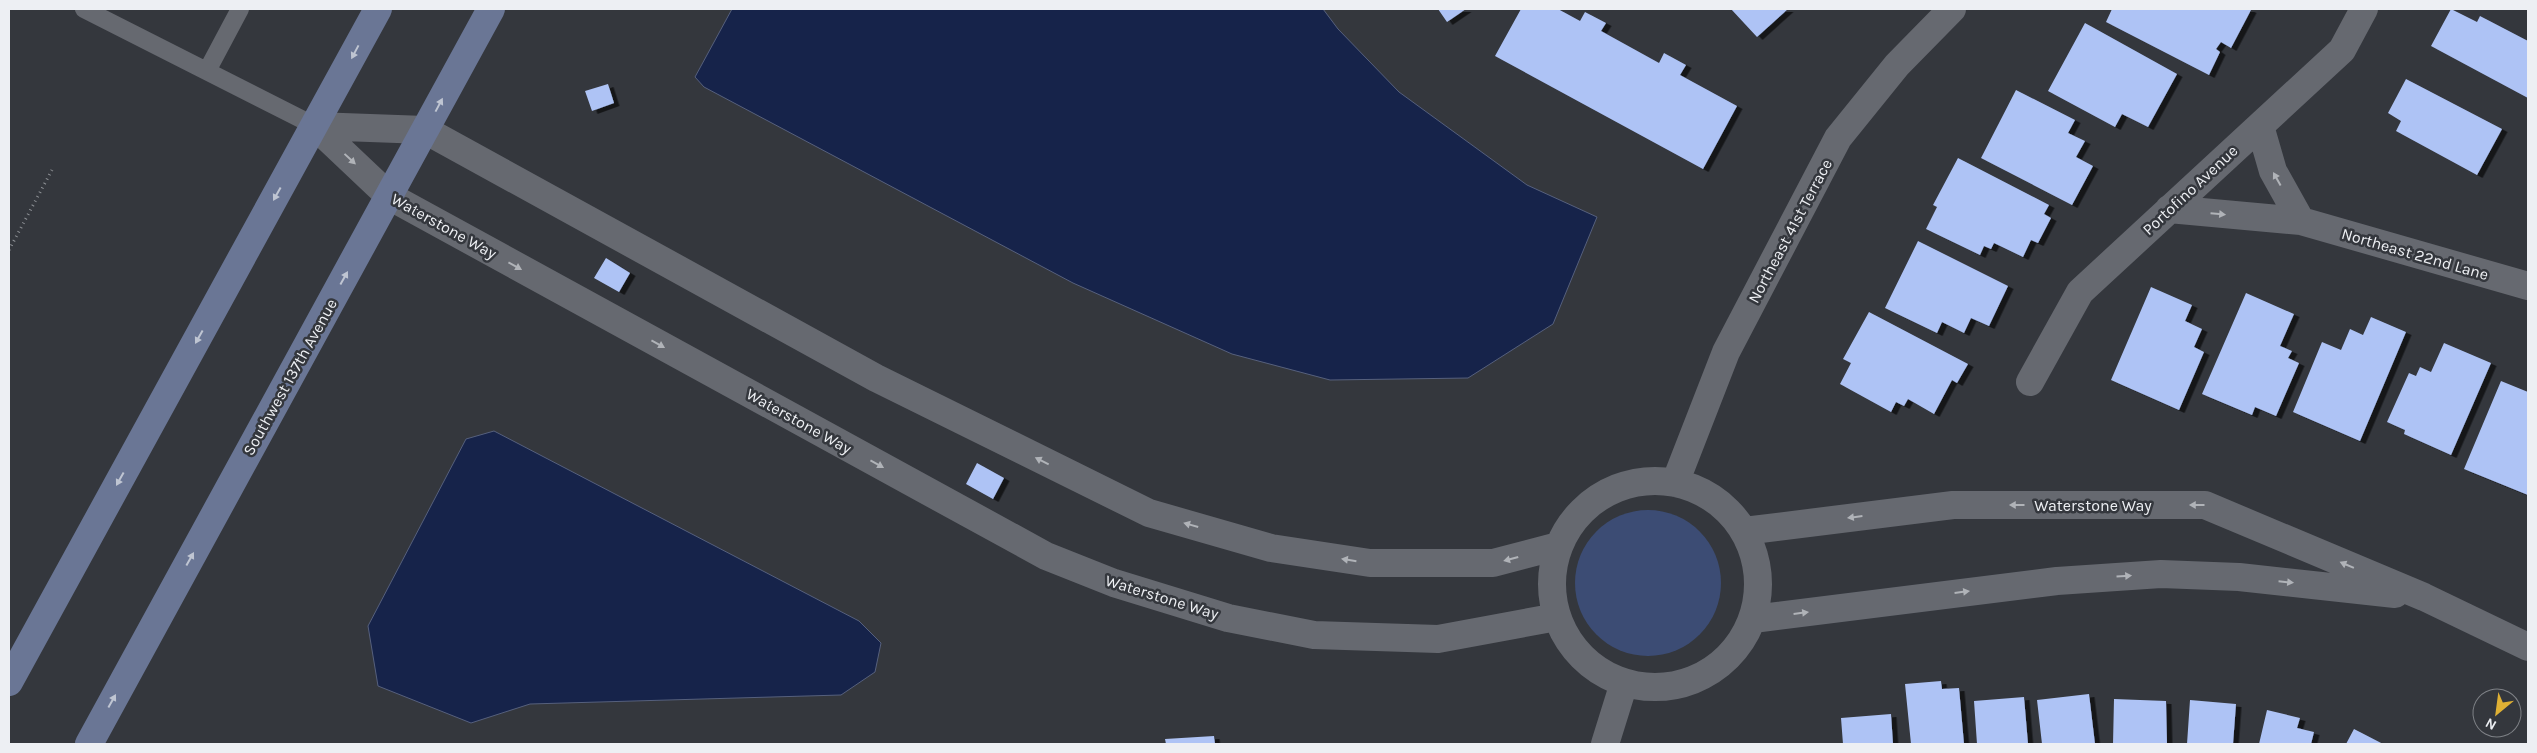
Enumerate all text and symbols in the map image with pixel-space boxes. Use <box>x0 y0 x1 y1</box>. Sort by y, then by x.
one-way arrow <box>351 44 359 59</box>
one-way arrow <box>435 98 443 112</box>
street label: Portofino Avenue <box>2138 141 2242 239</box>
one-way arrow <box>344 153 356 165</box>
street label: Northeast 41st Terrace <box>1744 156 1836 306</box>
one-way arrow <box>2273 172 2282 185</box>
one-way arrow <box>273 187 281 202</box>
street label: Waterstone Way <box>388 189 500 263</box>
one-way arrow <box>2210 210 2226 218</box>
street label: Northeast 22nd Lane <box>2339 224 2491 284</box>
one-way arrow <box>509 261 522 270</box>
one-way arrow <box>340 271 348 286</box>
street label: Southwest 137th Avenue <box>239 295 341 459</box>
one-way arrow <box>195 329 203 344</box>
one-way arrow <box>651 339 665 348</box>
street label: Waterstone Way <box>743 384 855 458</box>
one-way arrow <box>1035 457 1049 465</box>
one-way arrow <box>870 459 884 468</box>
one-way arrow <box>116 473 125 486</box>
street label: Waterstone Way <box>2034 496 2152 515</box>
one-way arrow <box>2008 501 2024 509</box>
one-way arrow <box>2188 501 2204 509</box>
one-way arrow <box>1847 514 1863 522</box>
one-way arrow <box>1184 521 1199 529</box>
one-way arrow <box>186 552 194 566</box>
one-way arrow <box>1504 555 1519 563</box>
one-way arrow <box>1341 556 1357 564</box>
one-way arrow <box>2340 560 2354 568</box>
street label: Waterstone Way <box>1103 571 1221 623</box>
one-way arrow <box>2116 572 2132 580</box>
one-way arrow <box>2278 578 2294 586</box>
one-way arrow <box>1955 588 1971 596</box>
one-way arrow <box>1793 608 1809 616</box>
north arrow <box>2472 688 2522 738</box>
one-way arrow <box>108 694 116 709</box>
text: N <box>2482 714 2499 734</box>

